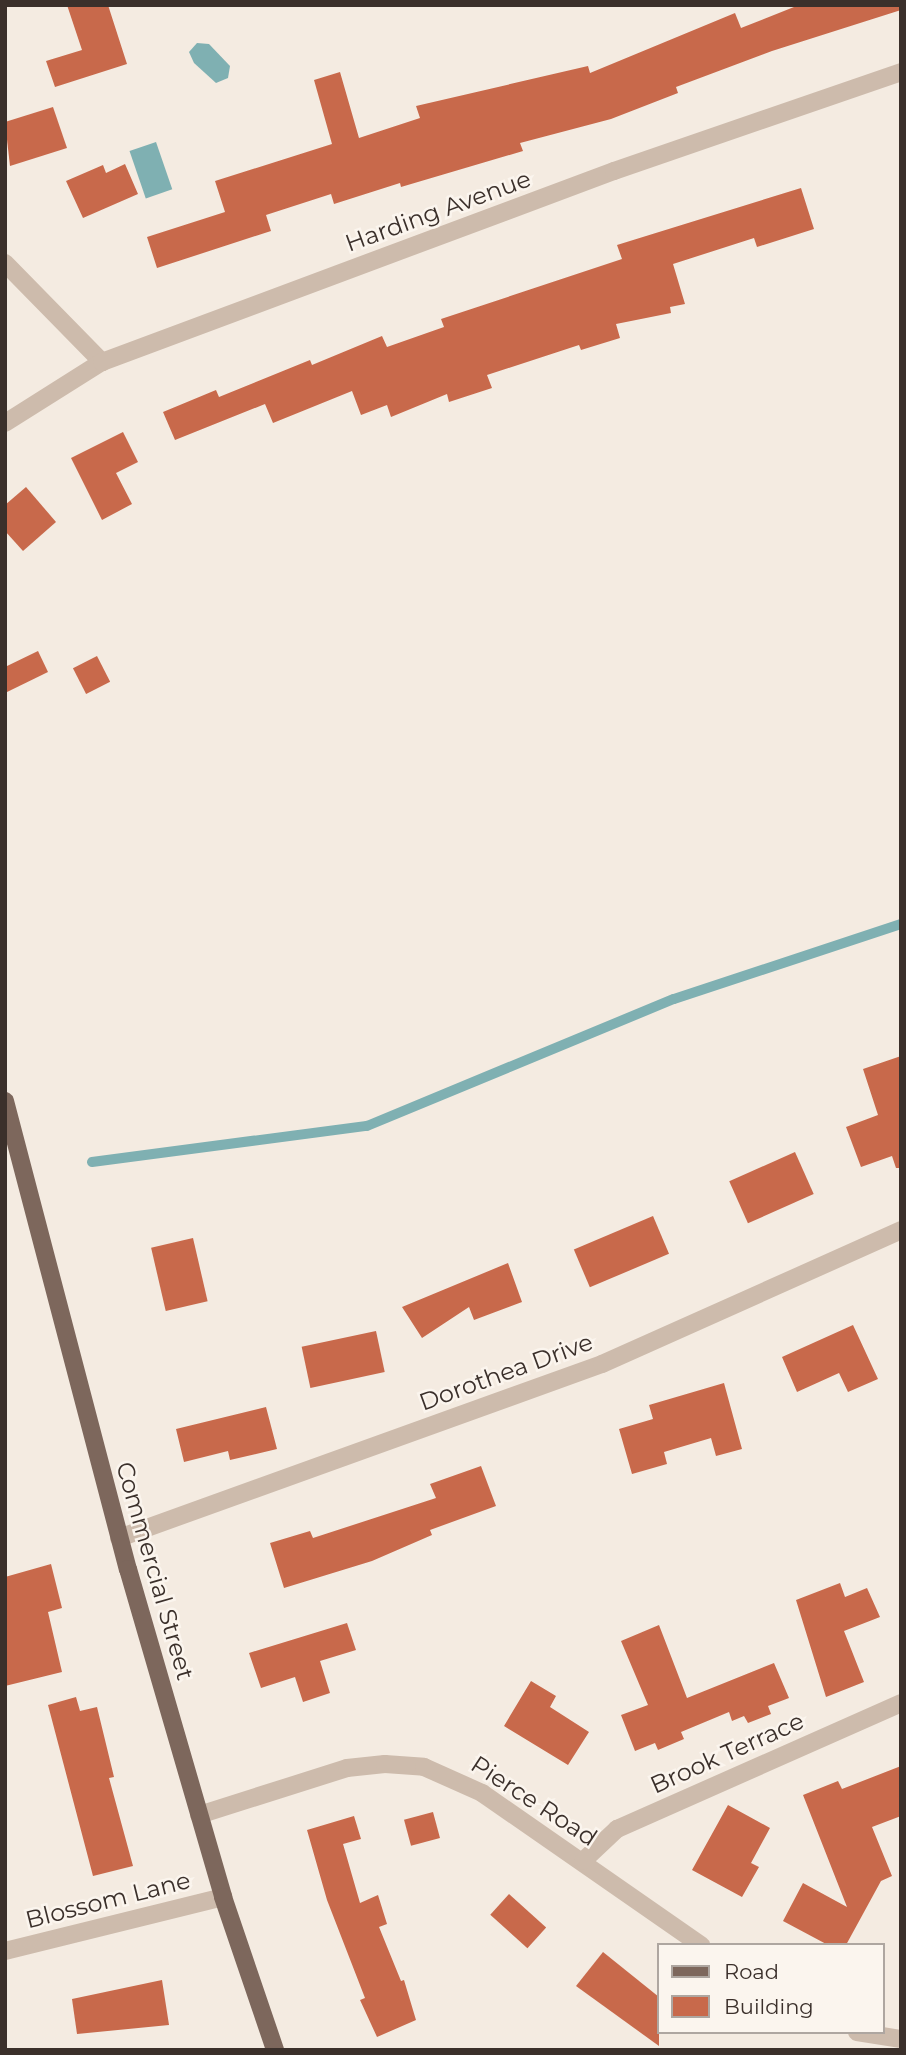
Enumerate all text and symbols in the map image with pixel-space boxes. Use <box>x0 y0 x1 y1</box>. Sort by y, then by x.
street label: Harding Avenue <box>341 164 535 258</box>
street label: Dorothea Drive <box>415 1327 597 1417</box>
street label: Commercial Street <box>110 1459 200 1683</box>
street label: Brook Terrace <box>646 1706 808 1800</box>
street label: Pierce Road <box>466 1750 602 1852</box>
street label: Blossom Lane <box>23 1866 193 1934</box>
legend <box>657 1943 885 2034</box>
text: Road <box>724 1959 779 1984</box>
text: Building <box>724 1994 814 2019</box>

